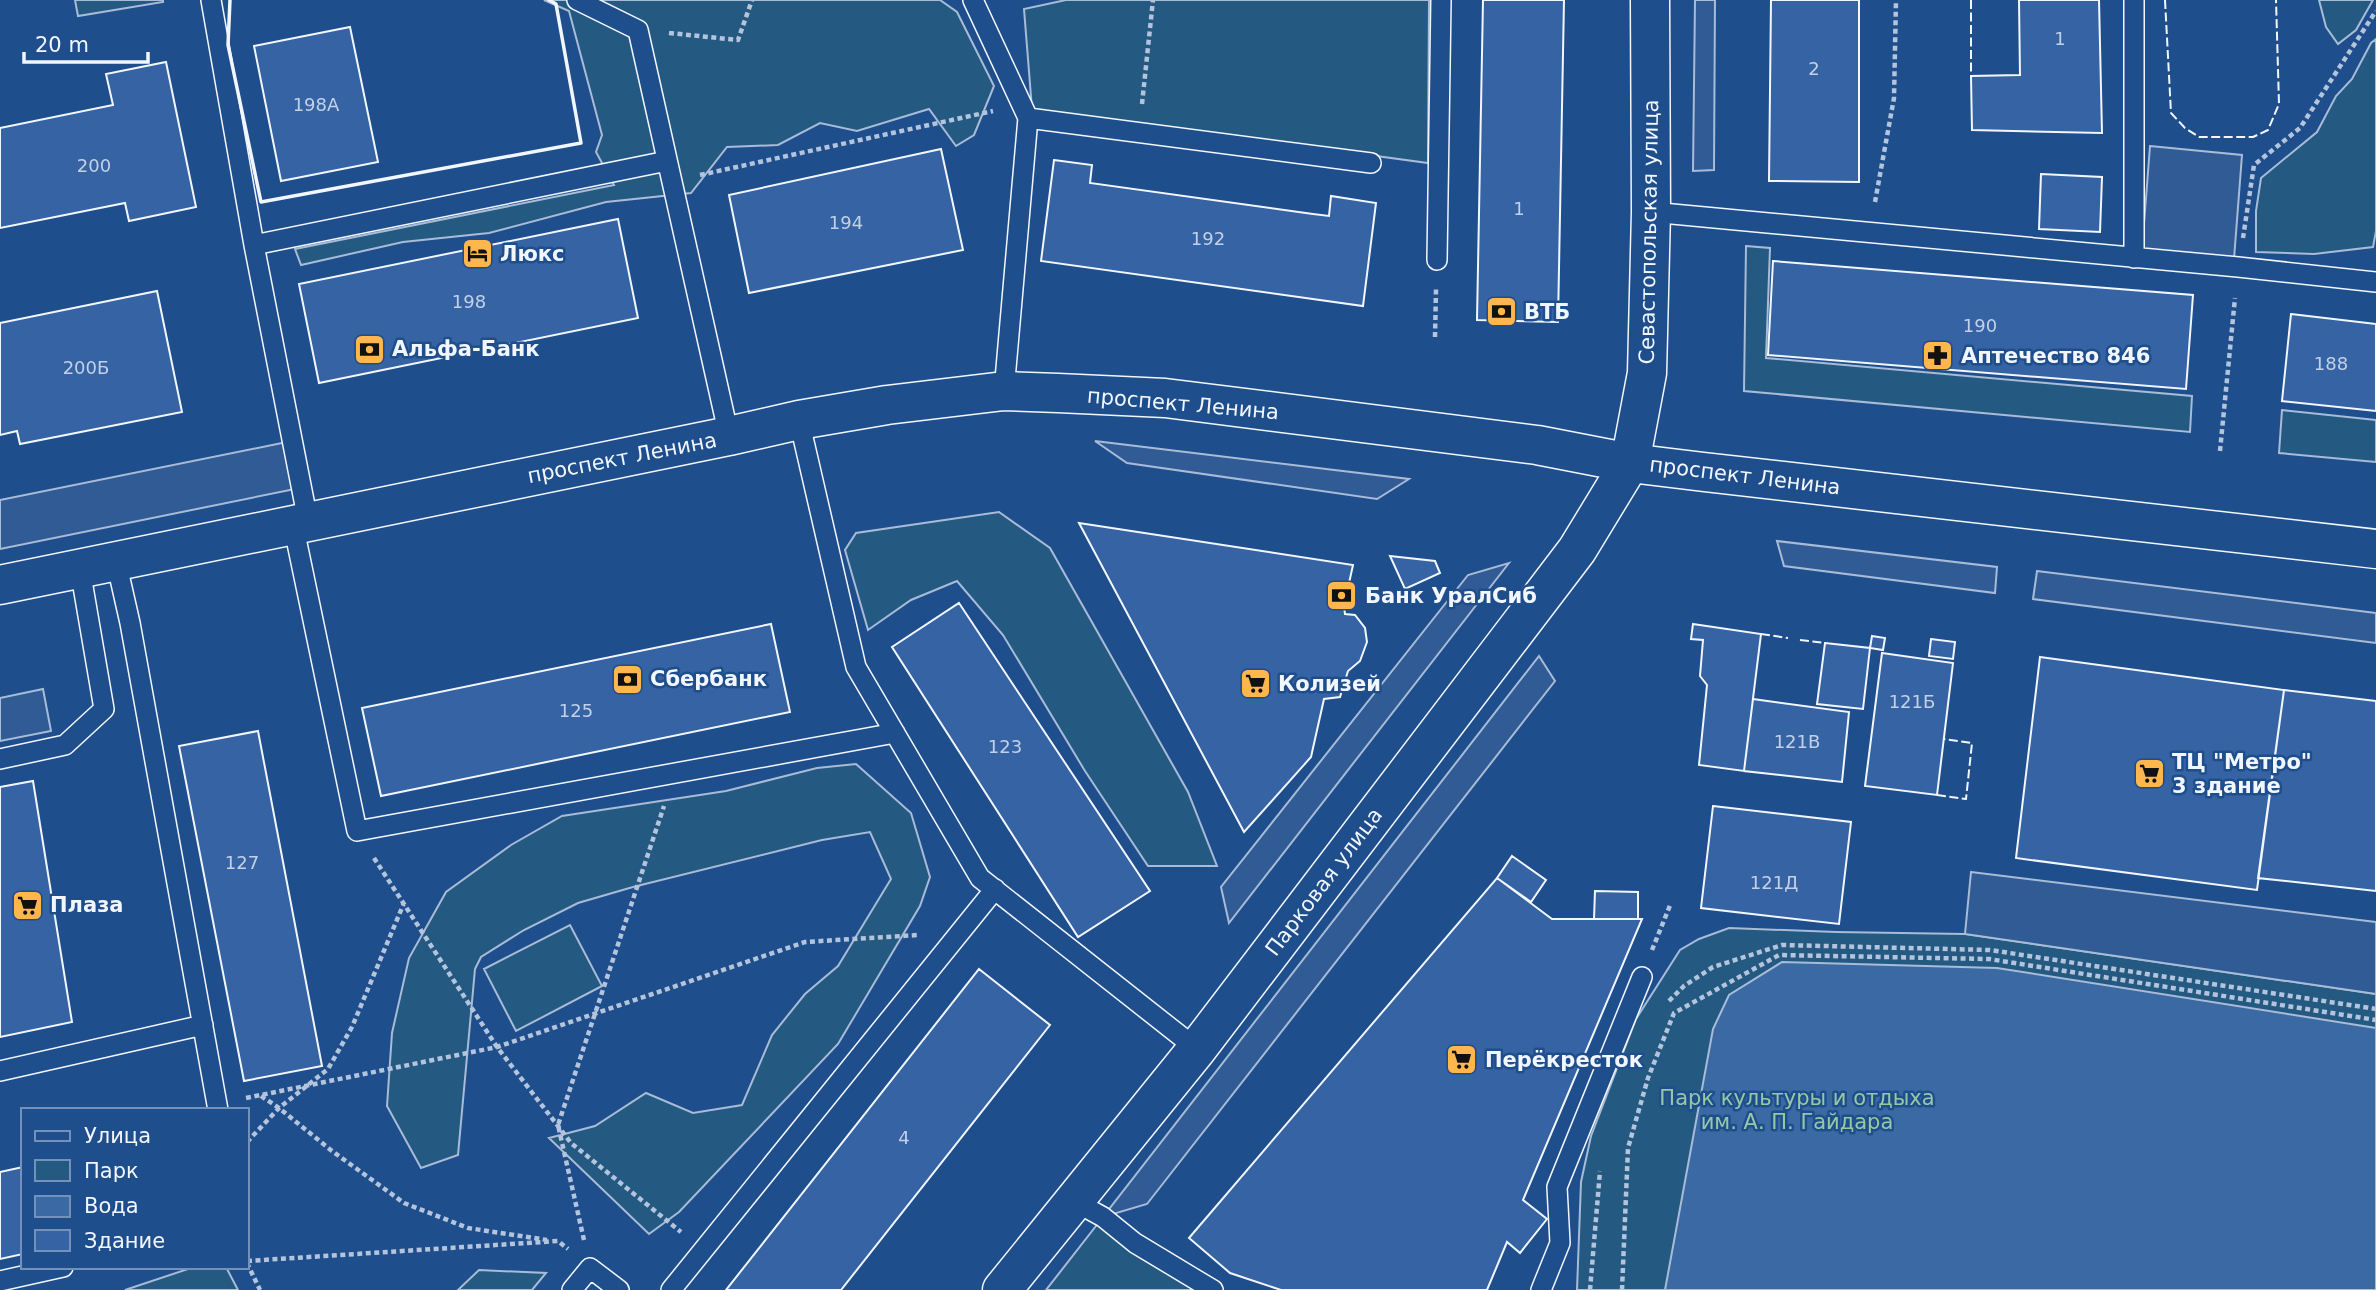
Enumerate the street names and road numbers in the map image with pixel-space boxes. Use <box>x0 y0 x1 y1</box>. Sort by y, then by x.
street label: Севастопольская улица <box>1635 99 1663 365</box>
street label: проспект Ленина <box>1086 384 1280 424</box>
street label: проспект Ленина <box>525 428 719 488</box>
street label: проспект Ленина <box>1648 452 1842 500</box>
street label: Парковая улица <box>1261 803 1387 961</box>

